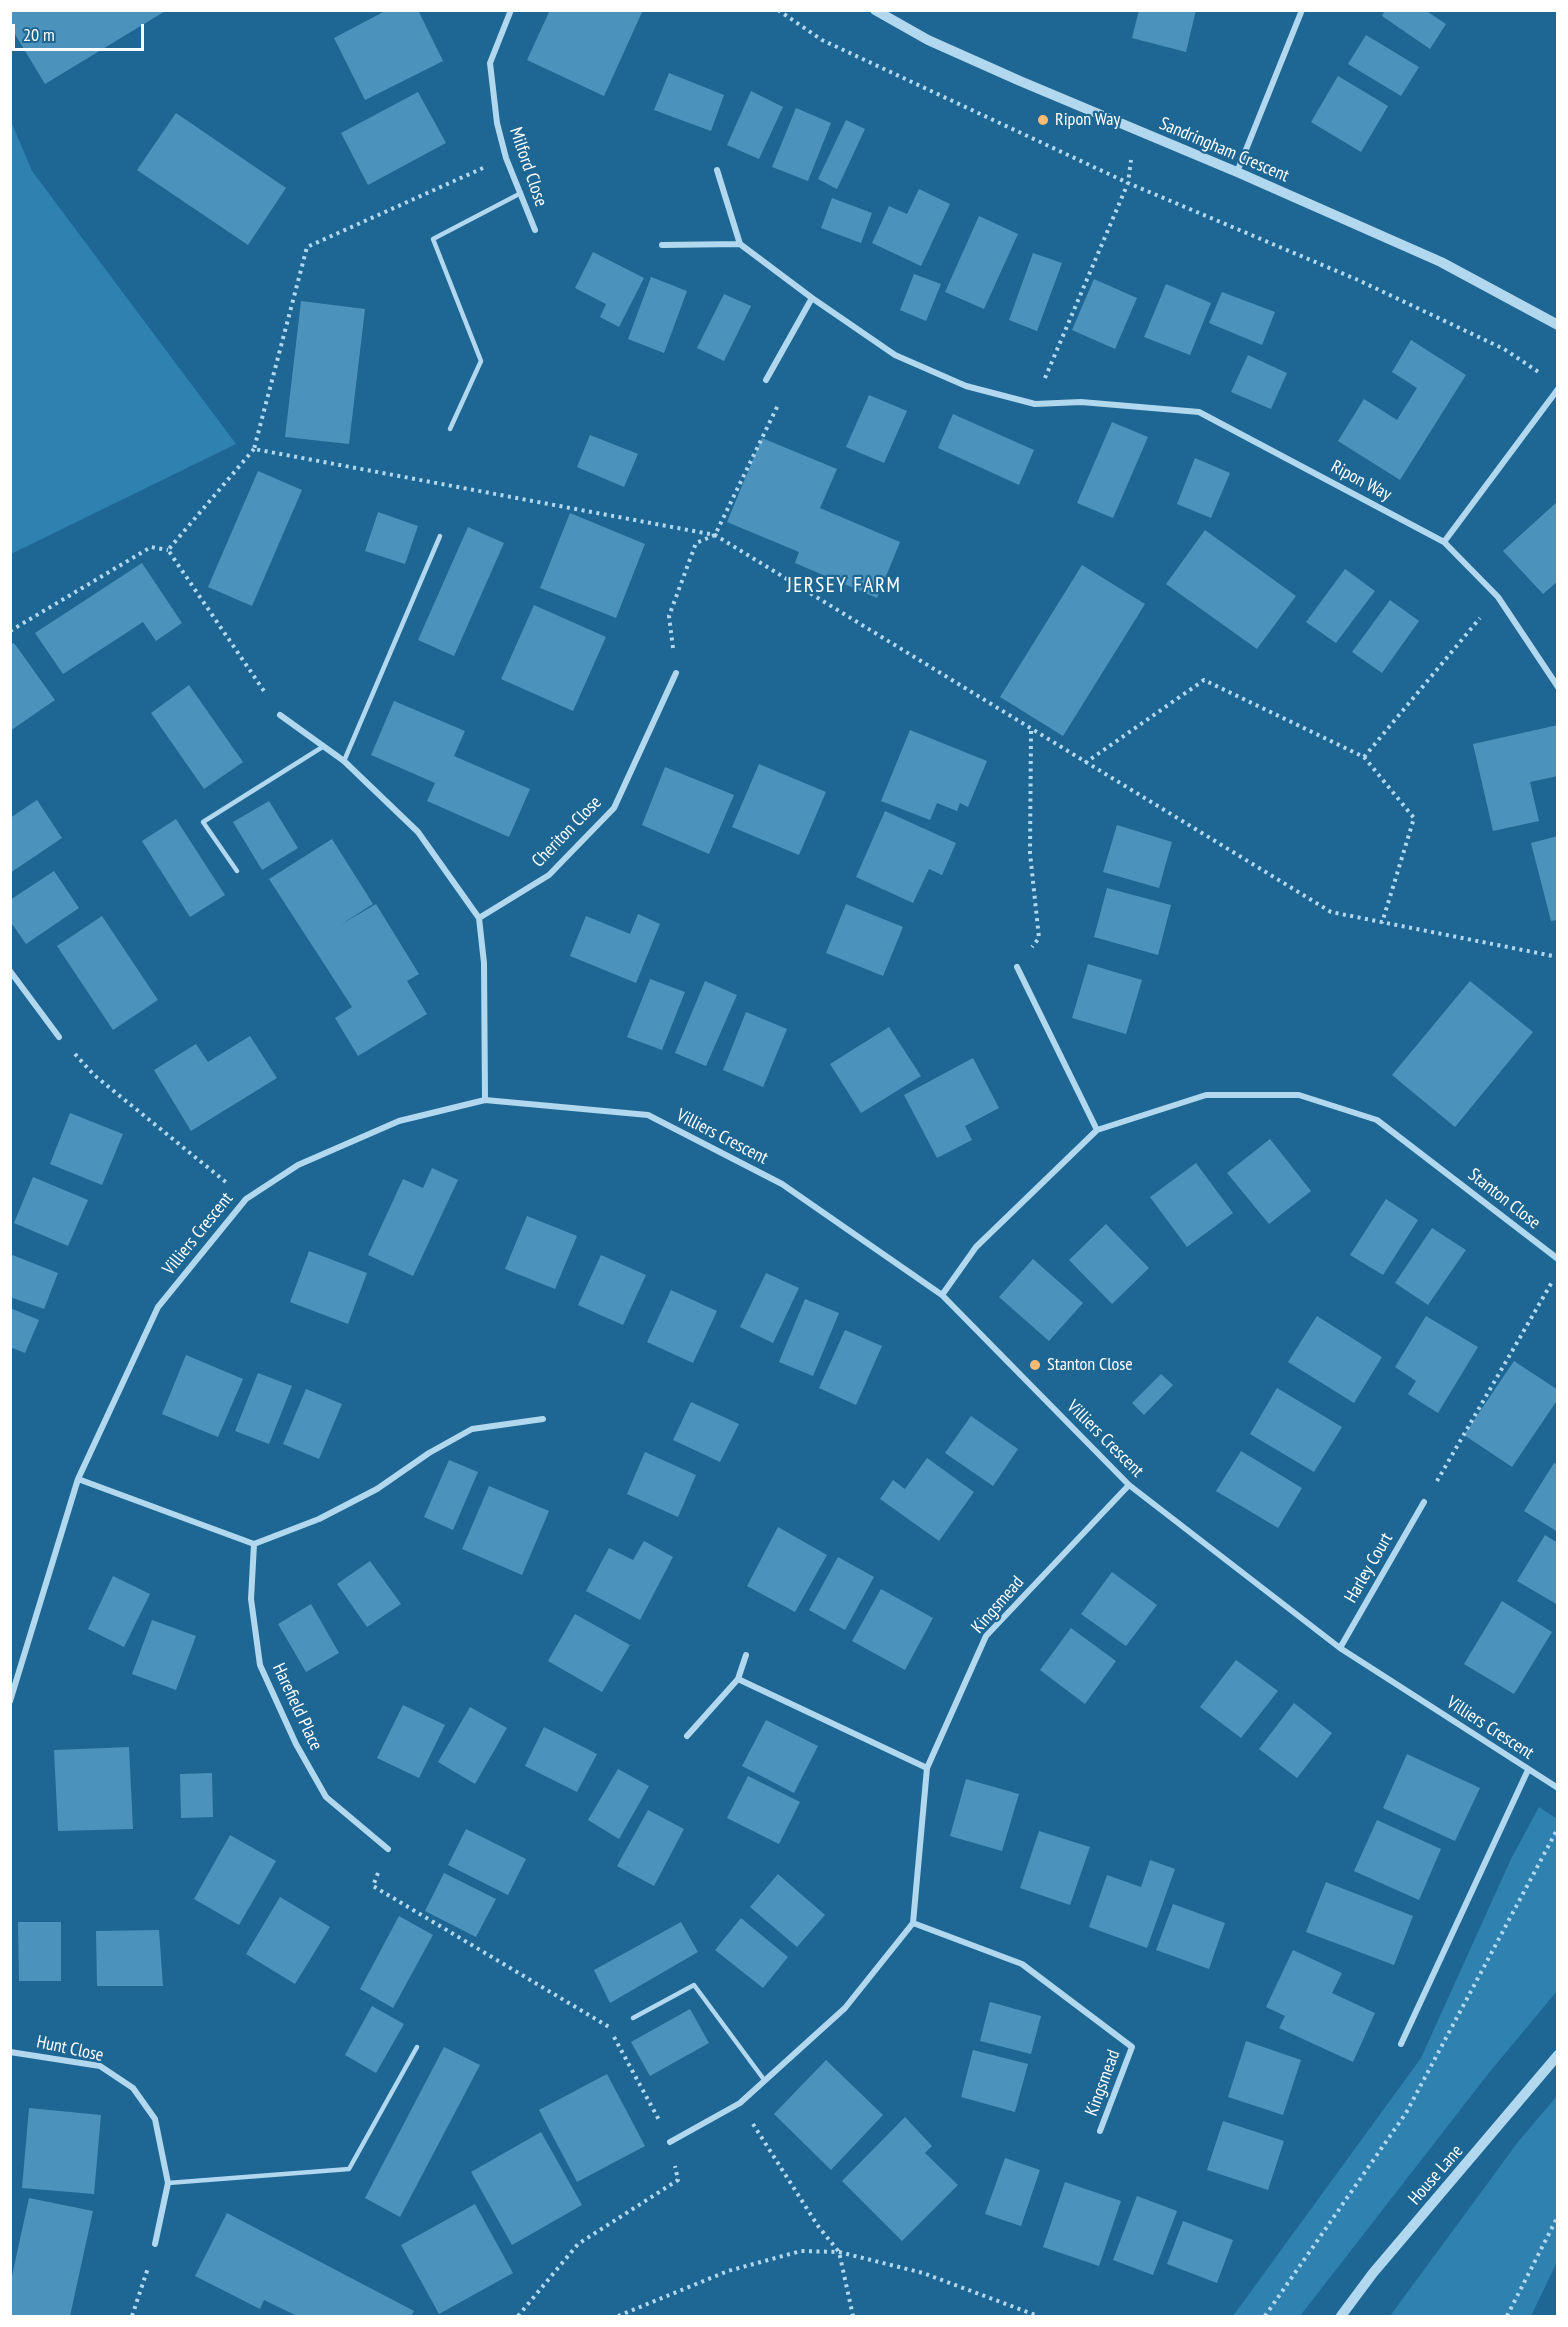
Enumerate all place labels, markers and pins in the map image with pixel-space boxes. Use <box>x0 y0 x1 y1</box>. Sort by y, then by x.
place label: Ripon Way <box>1055 109 1120 131</box>
marker: Ripon Way <box>1036 113 1050 127</box>
place label: Stanton Close <box>1047 1354 1133 1376</box>
marker: Stanton Close <box>1028 1358 1042 1372</box>

